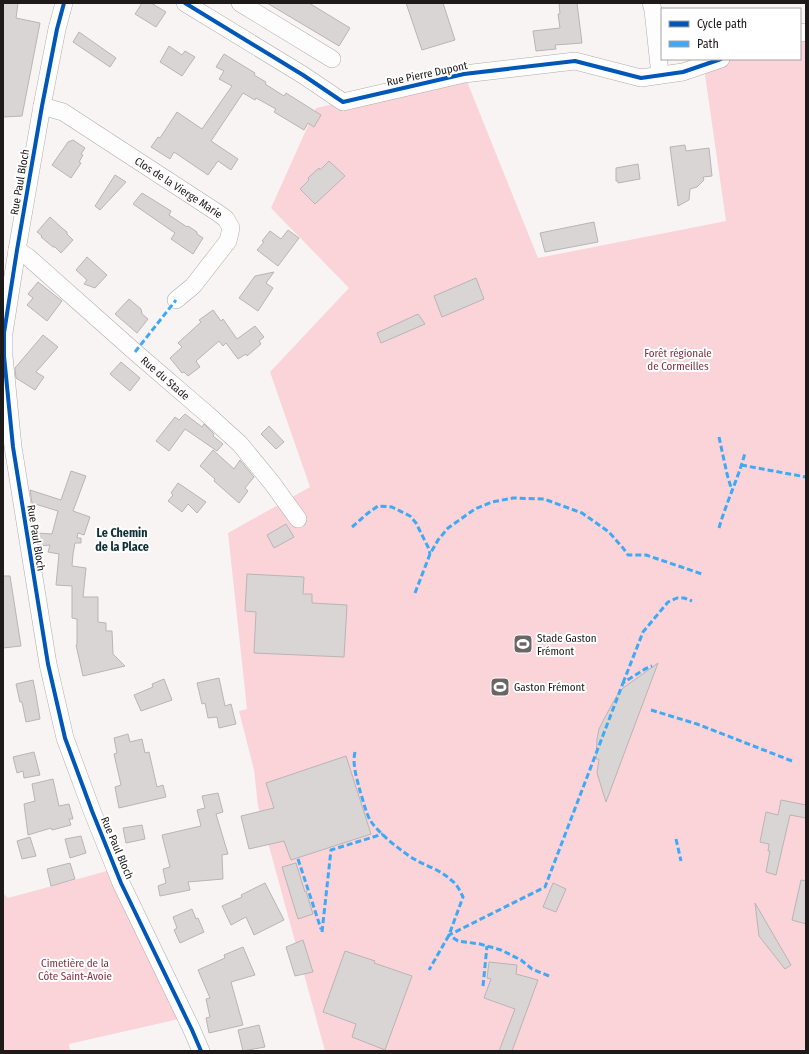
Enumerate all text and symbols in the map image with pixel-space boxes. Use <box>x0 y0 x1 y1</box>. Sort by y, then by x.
legend <box>661 8 801 60</box>
text: Cycle path <box>697 17 747 31</box>
text: Path <box>697 37 719 51</box>
street label: Rue Pierre Dupont <box>385 59 469 89</box>
street label: Rue Paul Bloch <box>8 148 32 216</box>
street label: Clos de la Vierge Marie <box>132 154 225 221</box>
park label: Forêt régionale de Cormeilles <box>644 347 712 373</box>
street label: Rue du Stade <box>138 354 192 402</box>
street label: Rue Paul Bloch <box>24 504 48 572</box>
district label: Le Chemin de la Place <box>95 526 149 554</box>
place label: Stade Gaston Frémont <box>537 632 597 658</box>
sports icon: Stade Gaston Frémont <box>512 633 534 655</box>
sports icon: Gaston Frémont <box>489 676 511 698</box>
place label: Gaston Frémont <box>514 681 585 694</box>
street label: Rue Paul Bloch <box>98 815 136 881</box>
park label: Cimetière de la Côte Saint-Avoie <box>38 957 112 983</box>

